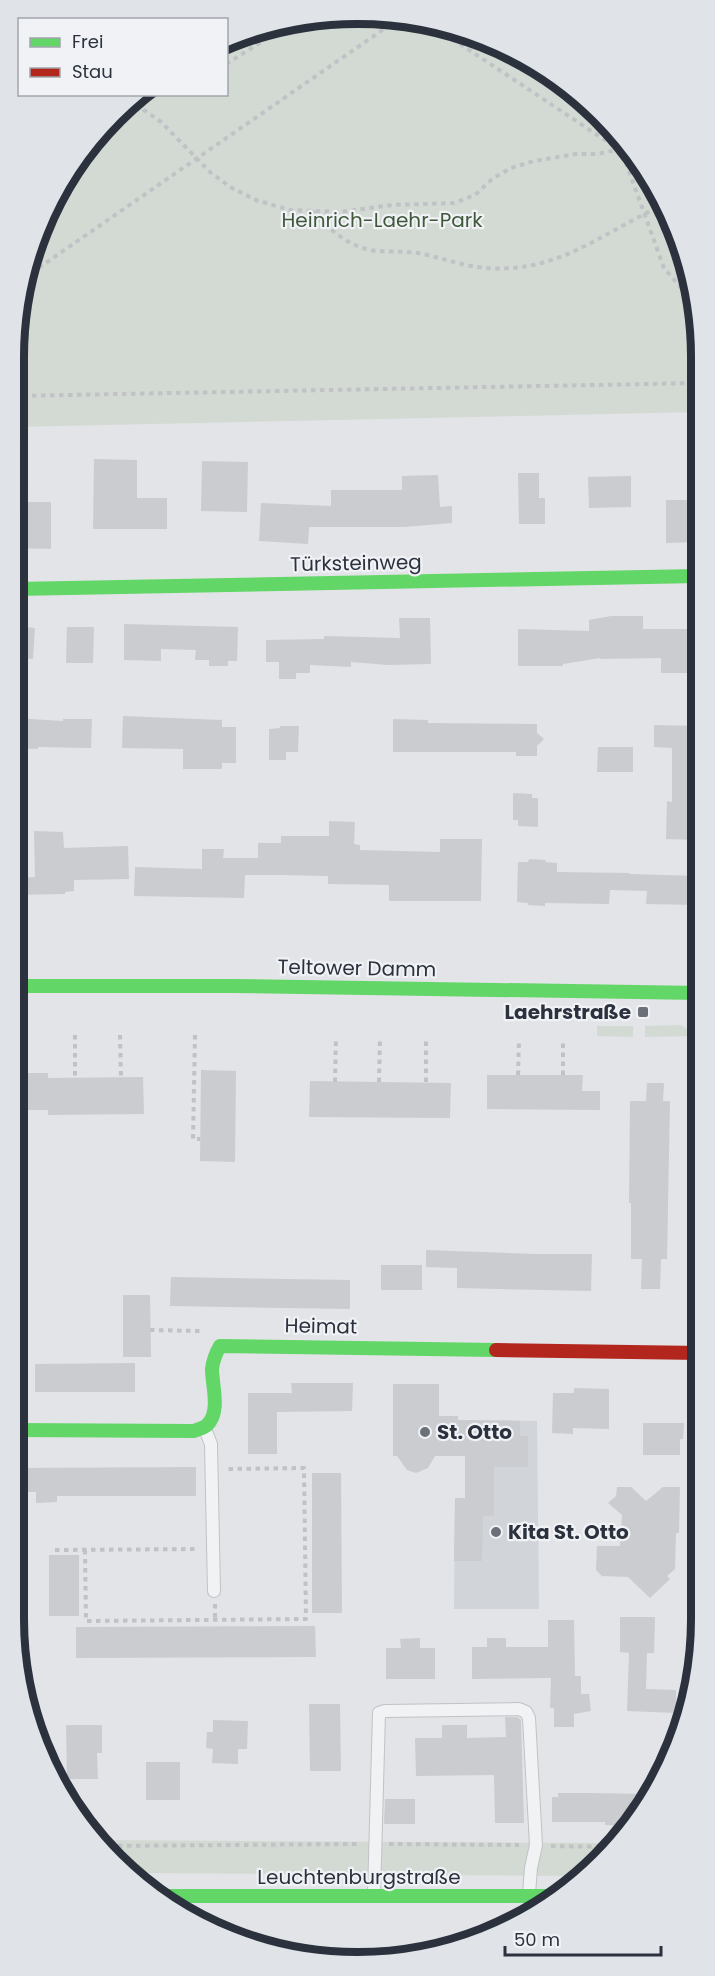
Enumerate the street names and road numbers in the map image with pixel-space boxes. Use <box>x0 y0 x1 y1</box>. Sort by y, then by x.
street label: Türksteinweg <box>290 548 422 578</box>
street label: Teltower Damm <box>277 953 437 983</box>
street label: Heimat <box>284 1311 358 1341</box>
street label: Leuchtenburgstraße <box>257 1863 461 1891</box>

